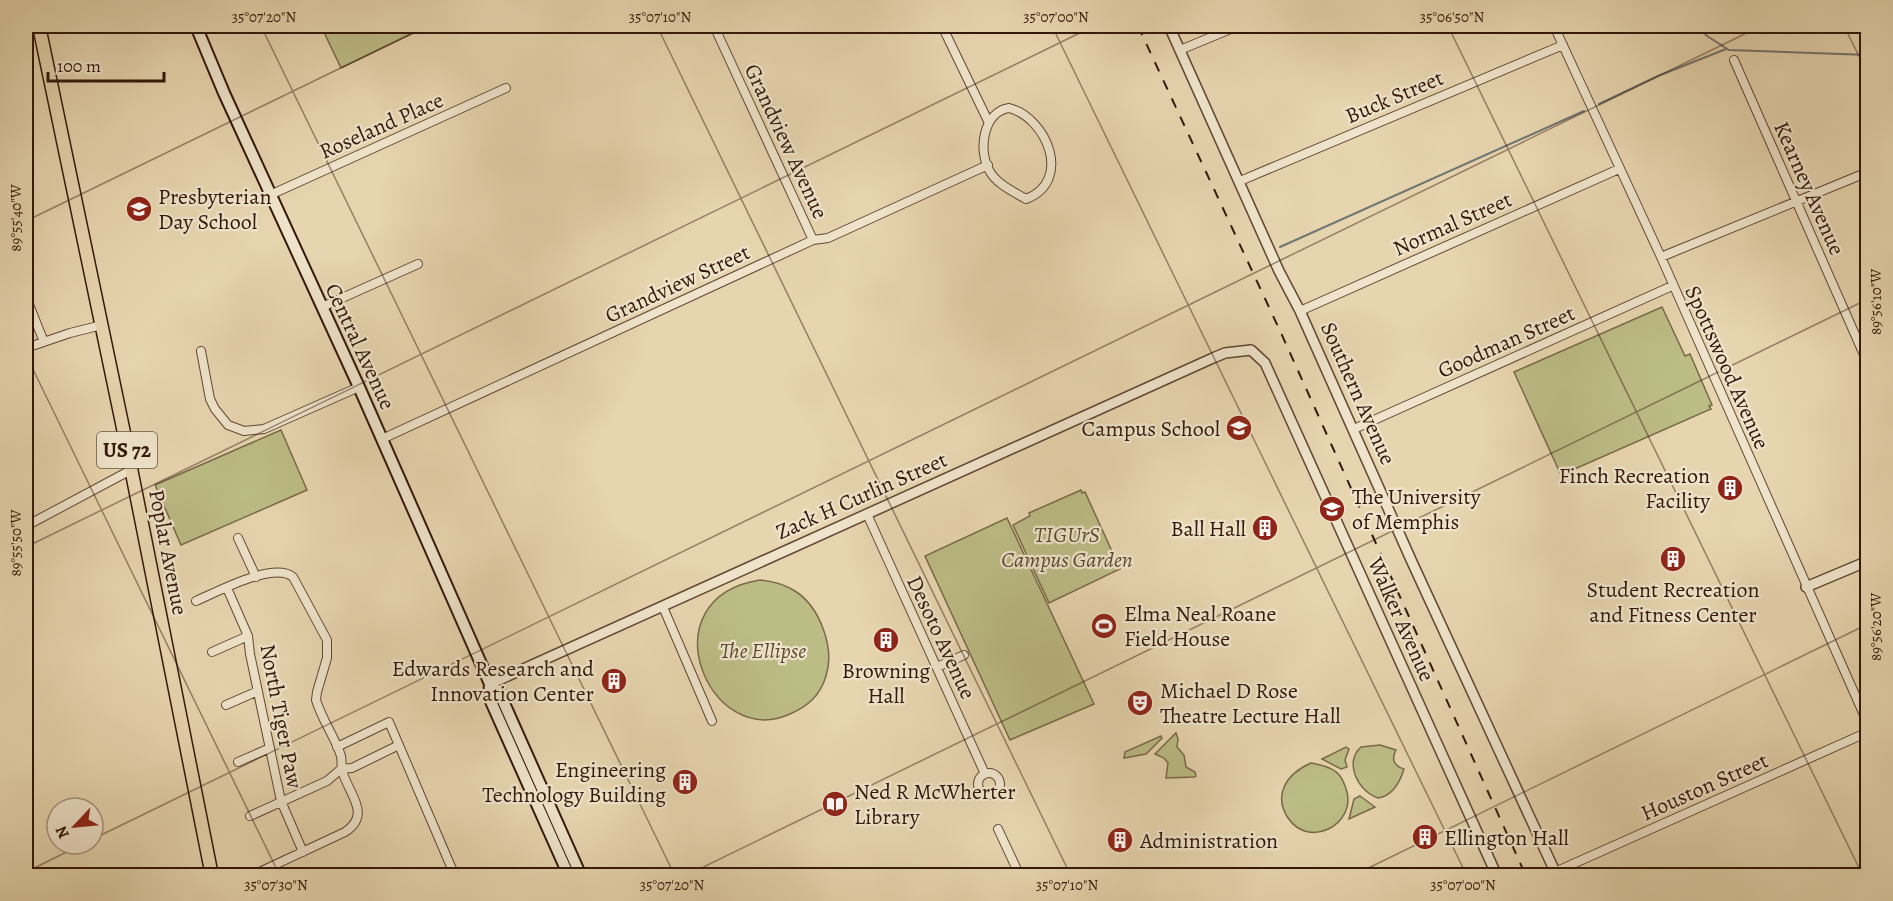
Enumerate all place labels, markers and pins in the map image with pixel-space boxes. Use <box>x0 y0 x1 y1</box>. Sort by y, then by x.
place label: Presbyterian Day School <box>158 182 272 237</box>
school or university icon: Presbyterian Day School <box>124 194 154 224</box>
school or university icon: Campus School <box>1224 413 1254 443</box>
place label: Campus School <box>1081 414 1220 444</box>
place label: Finch Recreation Facility <box>1559 461 1710 516</box>
building icon: Finch Recreation Facility <box>1715 473 1745 503</box>
place label: The University of Memphis <box>1352 482 1481 537</box>
school or university icon: The University of Memphis <box>1317 494 1347 524</box>
building icon: Ball Hall <box>1250 513 1280 543</box>
place label: Ball Hall <box>1170 514 1246 544</box>
building icon: Student Recreation and Fitness Center <box>1658 544 1688 574</box>
place label: Student Recreation and Fitness Center <box>1587 575 1759 630</box>
place label: Elma Neal Roane Field House <box>1124 599 1276 654</box>
sports icon: Elma Neal Roane Field House <box>1089 611 1119 641</box>
building icon: Browning Hall <box>871 625 901 655</box>
place label: Edwards Research and Innovation Center <box>392 654 594 709</box>
place label: Browning Hall <box>842 656 930 711</box>
building icon: Edwards Research and Innovation Center <box>599 666 629 696</box>
place label: Michael D Rose Theatre Lecture Hall <box>1160 676 1341 731</box>
theatre icon: Michael D Rose Theatre Lecture Hall <box>1125 688 1155 718</box>
place label: Engineering Technology Building <box>482 755 666 810</box>
building icon: Engineering Technology Building <box>670 767 700 797</box>
place label: Ned R McWherter Library <box>854 777 1016 832</box>
library icon: Ned R McWherter Library <box>820 789 850 819</box>
building icon: Ellington Hall <box>1410 822 1440 852</box>
place label: Ellington Hall <box>1444 823 1569 853</box>
building icon: Administration <box>1105 825 1135 855</box>
place label: Administration <box>1139 826 1278 856</box>

